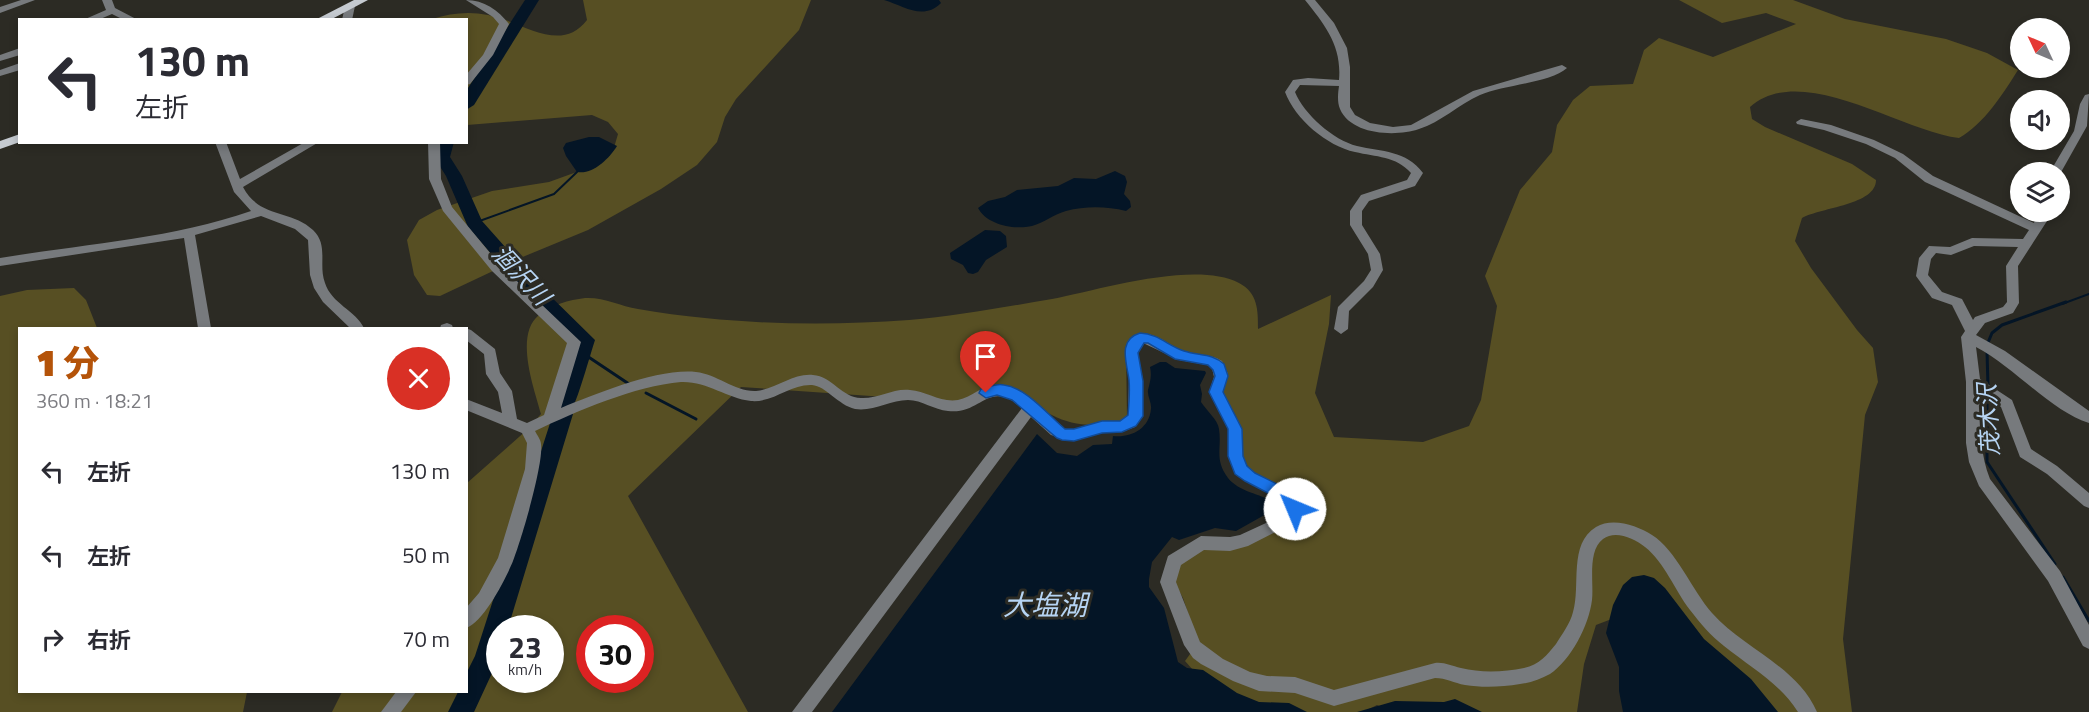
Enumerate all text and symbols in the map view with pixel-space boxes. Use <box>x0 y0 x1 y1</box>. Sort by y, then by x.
north arrow <box>2010 18 2070 78</box>
map controls <box>2010 18 2070 222</box>
text: 130 m <box>135 28 250 92</box>
icon: left <box>36 42 114 120</box>
text: 左折 <box>135 86 189 127</box>
button: sound <box>2010 90 2070 150</box>
button: layers <box>2010 162 2070 222</box>
water label: 涸沢川 <box>484 236 561 315</box>
pin <box>960 331 1011 393</box>
text: 1 分 <box>36 335 100 390</box>
icon: arrive <box>969 340 1002 373</box>
button: close <box>387 347 450 410</box>
water label: 茂木沢 <box>1968 380 2008 457</box>
text: 360 m · 18:21 <box>36 385 153 416</box>
text: 130 m <box>390 454 450 488</box>
icon: left <box>36 455 69 488</box>
text: 左折 <box>87 455 131 489</box>
position arrow <box>1263 477 1327 541</box>
text: 50 m <box>402 538 450 572</box>
icon: left <box>36 539 69 572</box>
text: 左折 <box>87 539 131 573</box>
water label: 大塩湖 <box>1003 583 1091 626</box>
speed limit sign: 30 <box>576 615 654 693</box>
text: 70 m <box>402 622 450 656</box>
icon: right <box>36 623 69 656</box>
text: 右折 <box>87 623 131 657</box>
text: 23 <box>508 624 542 670</box>
text: km/h <box>508 658 542 681</box>

